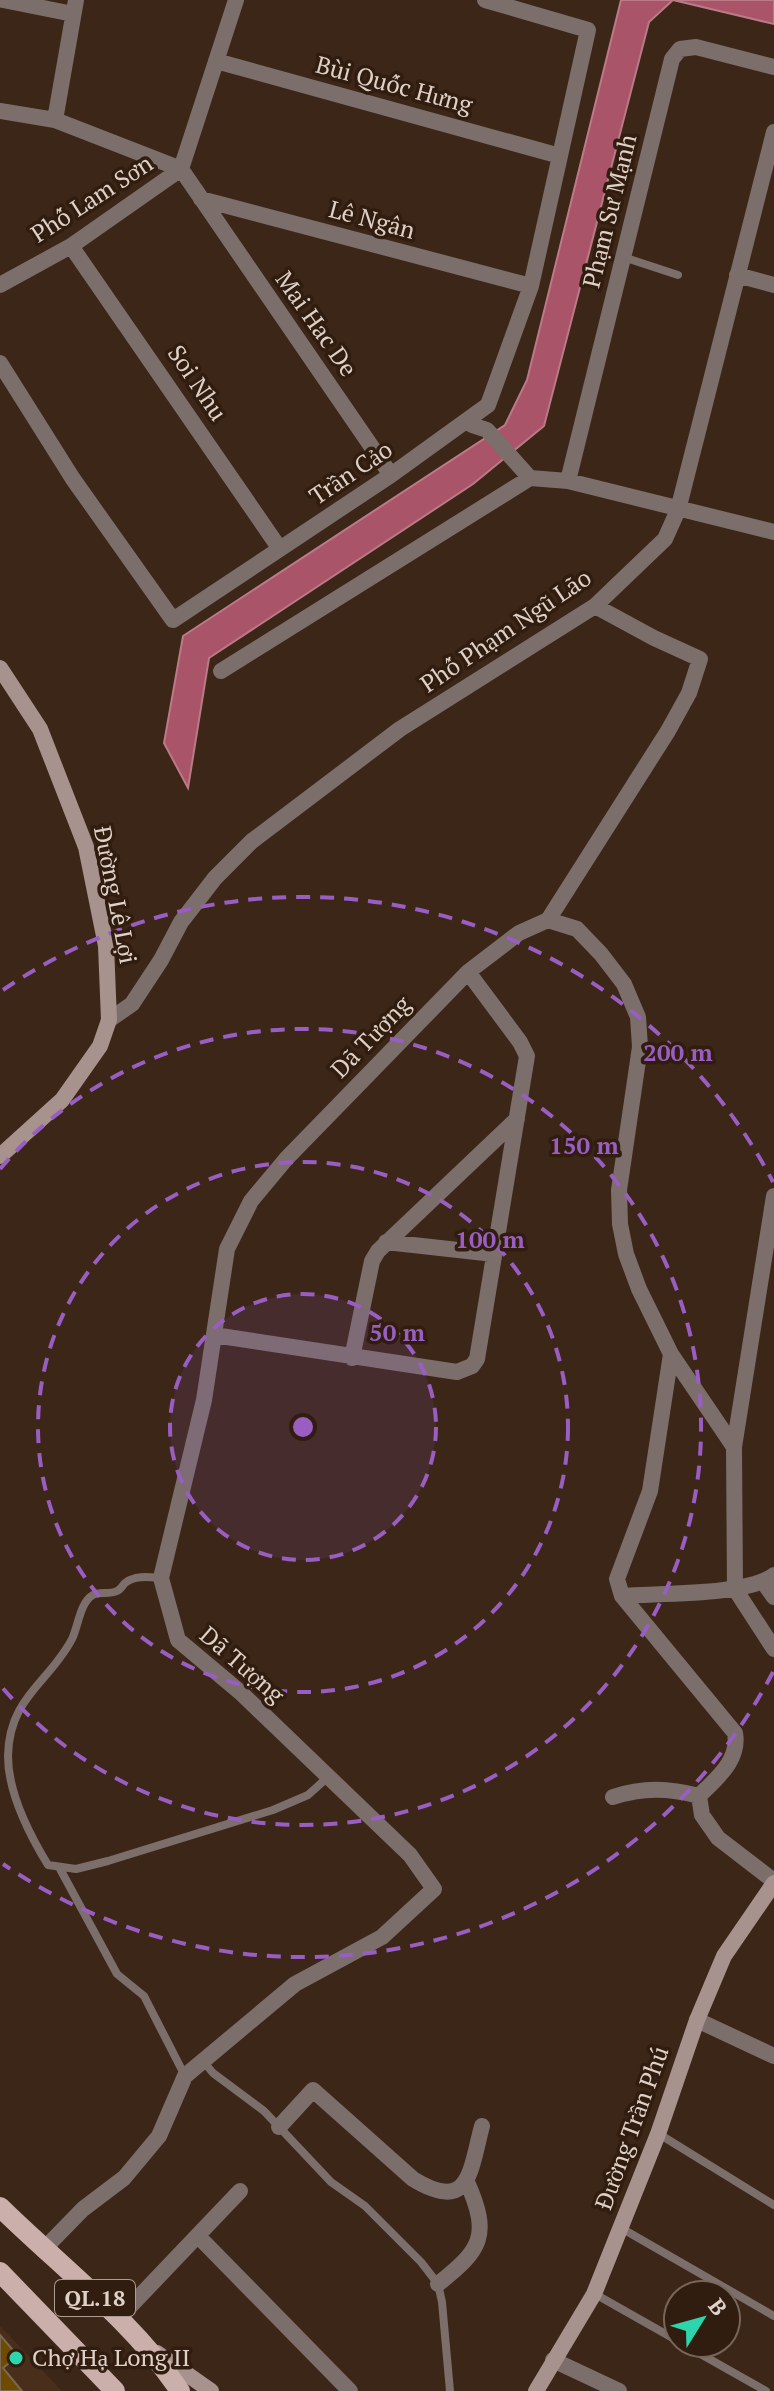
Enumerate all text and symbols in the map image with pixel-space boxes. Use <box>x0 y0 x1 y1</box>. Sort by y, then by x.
street label: Bùi Quốc Hưng <box>312 48 476 120</box>
street label: Phạm Sư Mạnh <box>575 131 644 291</box>
street label: Phố Lam Sơn <box>24 147 159 249</box>
street label: Lê Ngân <box>326 192 419 246</box>
street label: Mai Hac De <box>269 264 365 382</box>
street label: Soi Nhu <box>161 338 235 427</box>
street label: Trần Cảo <box>303 433 398 512</box>
street label: Phố Phạm Ngũ Lão <box>414 561 597 699</box>
street label: Đường Lê Lợi <box>87 823 145 966</box>
street label: Dã Tượng <box>323 988 418 1084</box>
text: 200 m <box>643 1036 713 1068</box>
text: 150 m <box>549 1129 619 1161</box>
text: 100 m <box>455 1223 525 1255</box>
text: 50 m <box>369 1316 425 1348</box>
centre of rings <box>289 1413 317 1441</box>
street label: Dã Tượng <box>194 1619 292 1710</box>
street label: Đường Trần Phú <box>587 2041 676 2214</box>
north arrow <box>662 2279 742 2359</box>
road number: QL.18 <box>55 2280 135 2316</box>
text: B <box>702 2292 734 2321</box>
place label: Chợ Hạ Long II <box>32 2341 190 2373</box>
marker: Chợ Hạ Long II <box>7 2349 25 2367</box>

